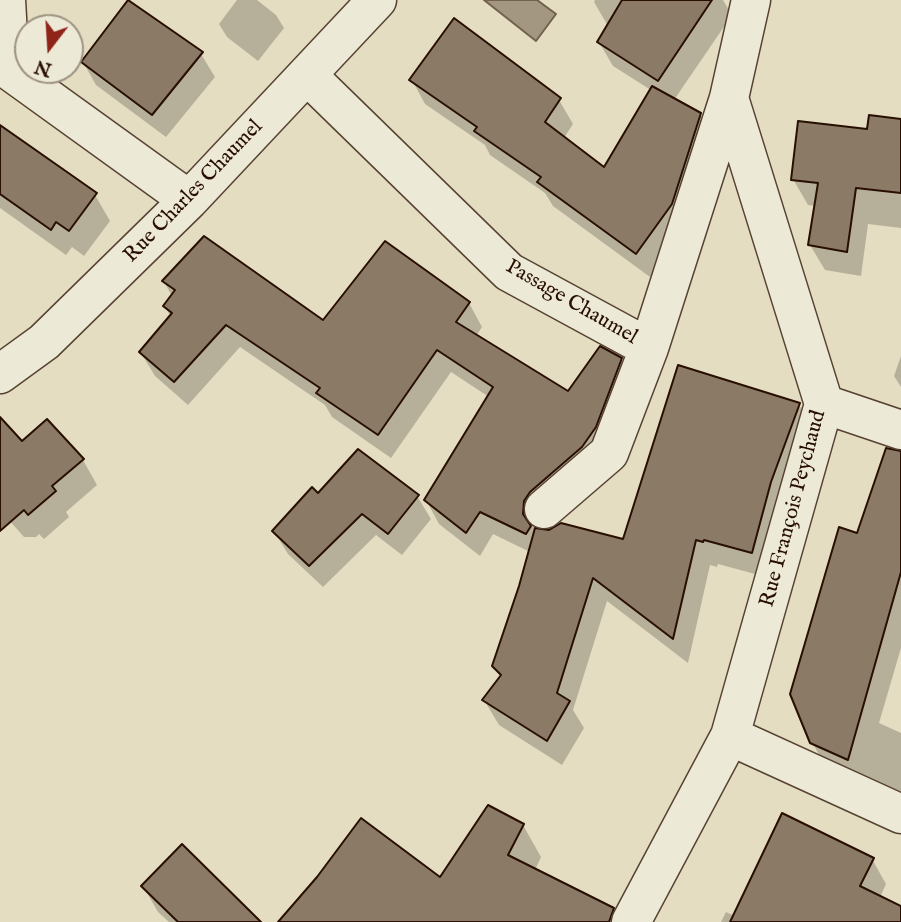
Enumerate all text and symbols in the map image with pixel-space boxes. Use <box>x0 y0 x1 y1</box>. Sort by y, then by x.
north arrow <box>14 14 84 84</box>
text: N <box>32 53 55 81</box>
street label: Rue Charles Chaumel <box>119 115 269 269</box>
street label: Passage Chaumel <box>501 255 641 351</box>
street label: Rue François Peychaud <box>756 408 832 610</box>

